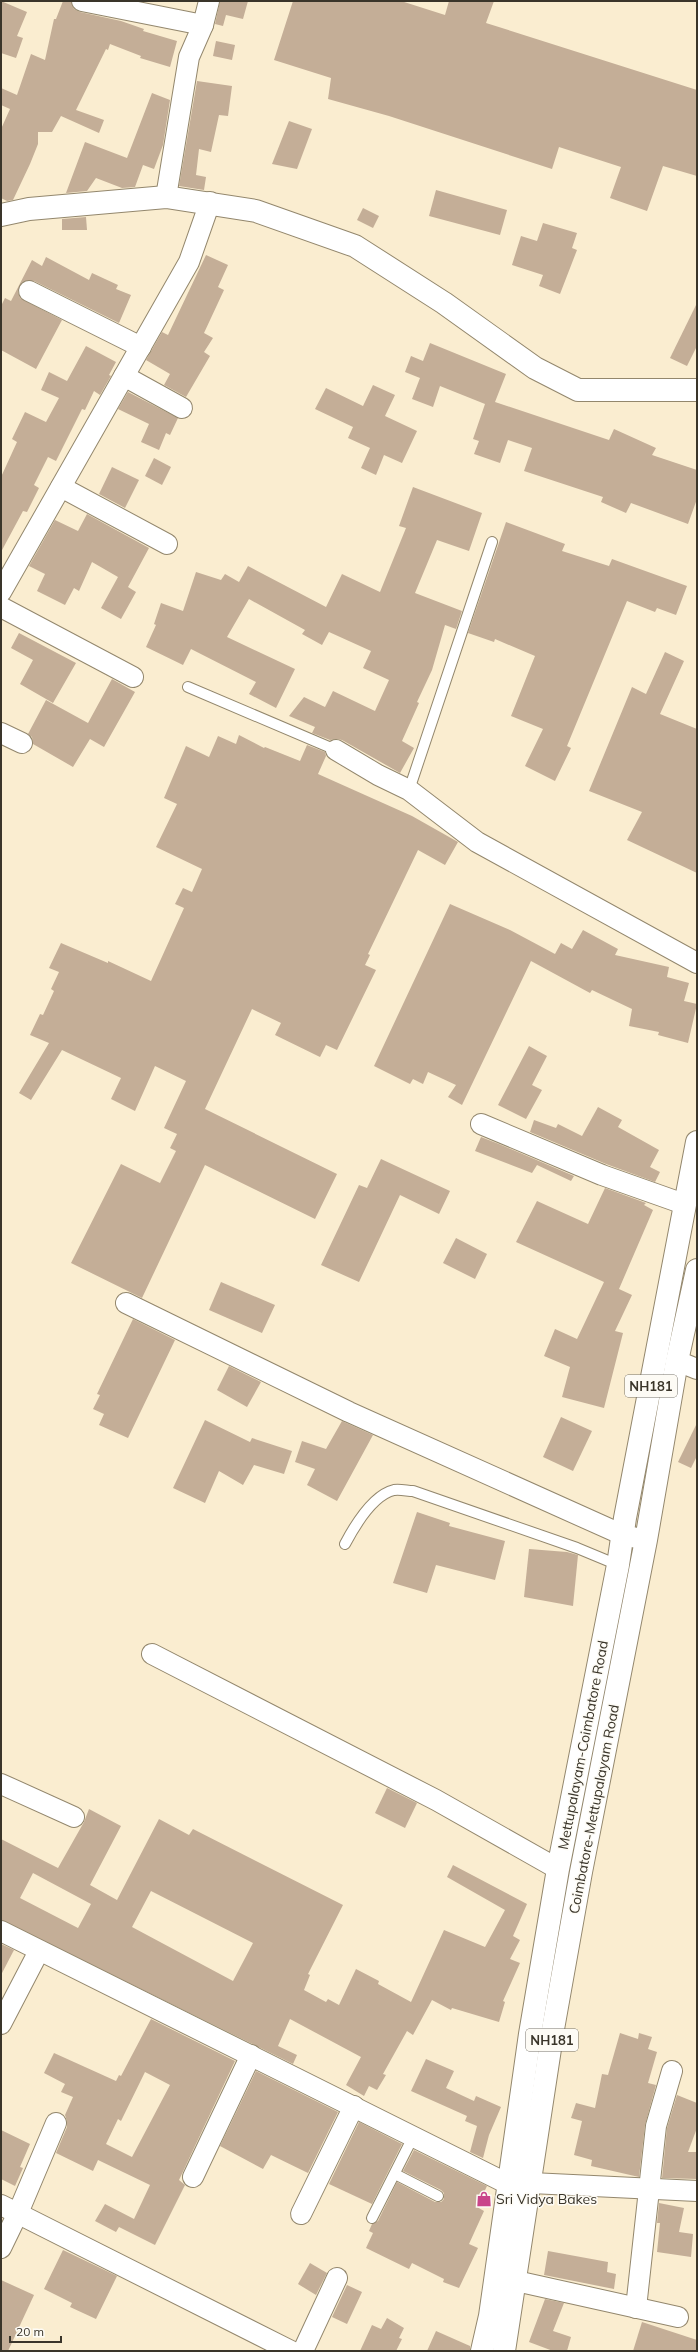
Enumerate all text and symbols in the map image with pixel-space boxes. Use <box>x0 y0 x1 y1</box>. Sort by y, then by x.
road number: NH181 <box>625 1375 677 1397</box>
street label: Mettupalayam-Coimbatore Road <box>554 1639 612 1851</box>
street label: Coimbatore-Mettupalayam Road <box>565 1703 623 1915</box>
road number: NH181 <box>526 2029 578 2051</box>
shop icon: Sri Vidya Bakes <box>475 2190 493 2208</box>
place label: Sri Vidya Bakes <box>496 2190 597 2208</box>
scale bar <box>10 2318 61 2344</box>
text: 20 m <box>16 2324 44 2339</box>

